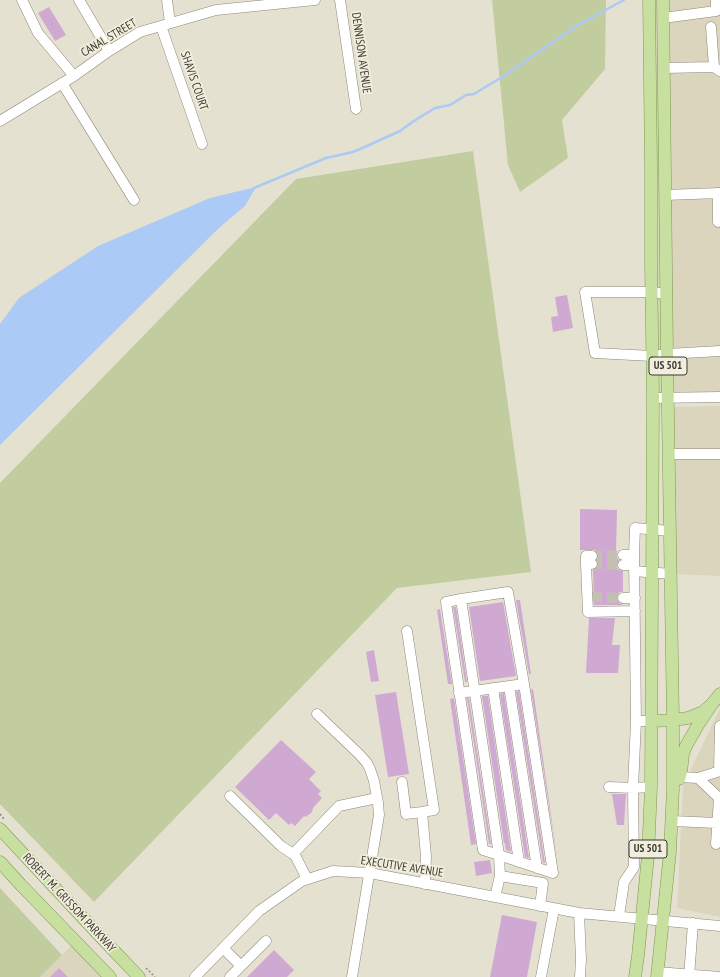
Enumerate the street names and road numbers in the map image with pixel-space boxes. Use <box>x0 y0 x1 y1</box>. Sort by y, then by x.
street label: DENNISON AVENUE <box>348 12 374 94</box>
street label: CANAL STREET <box>79 16 139 60</box>
street label: SHAVIS COURT <box>177 50 211 112</box>
road number: US 501 <box>649 357 687 375</box>
road number: US 501 <box>629 840 667 858</box>
street label: ROBERT M. GRISSOM PARKWAY <box>19 851 119 955</box>
street label: EXECUTIVE AVENUE <box>360 853 444 881</box>

